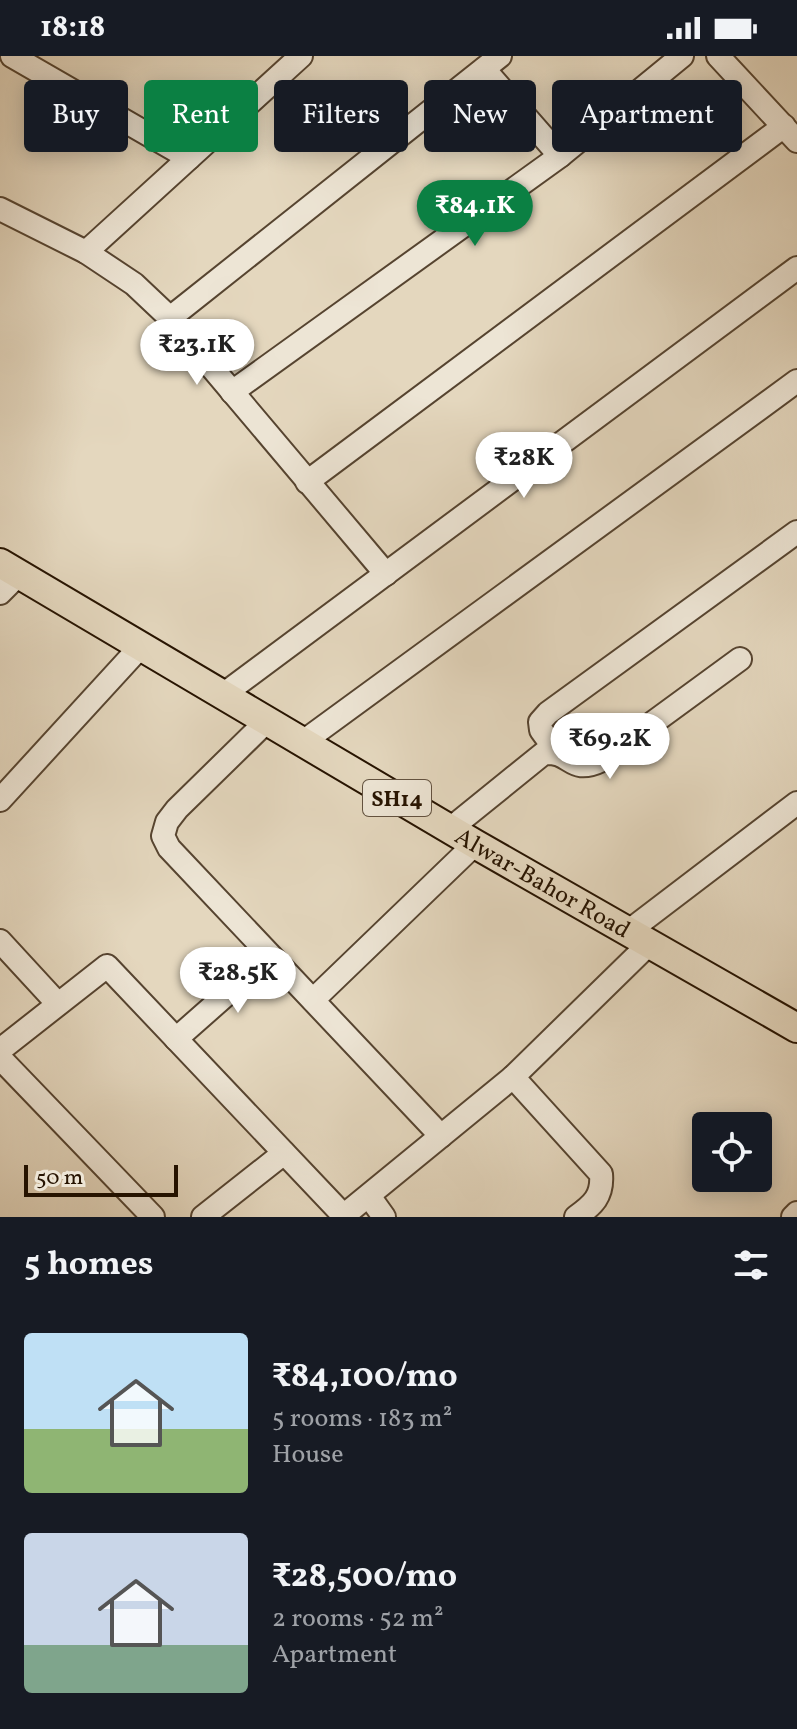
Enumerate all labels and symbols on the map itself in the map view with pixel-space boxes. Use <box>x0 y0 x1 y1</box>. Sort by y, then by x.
pin: ₹84.1K <box>410 180 540 248</box>
pin: ₹23.1K <box>132 319 262 387</box>
pin: ₹28K <box>477 432 571 500</box>
pin: ₹69.2K <box>545 713 675 781</box>
road number: SH14 <box>363 780 431 816</box>
street label: Alwar-Bahor Road <box>448 821 636 948</box>
pin: ₹28.5K <box>173 947 303 1015</box>
scale bar <box>24 1161 178 1197</box>

